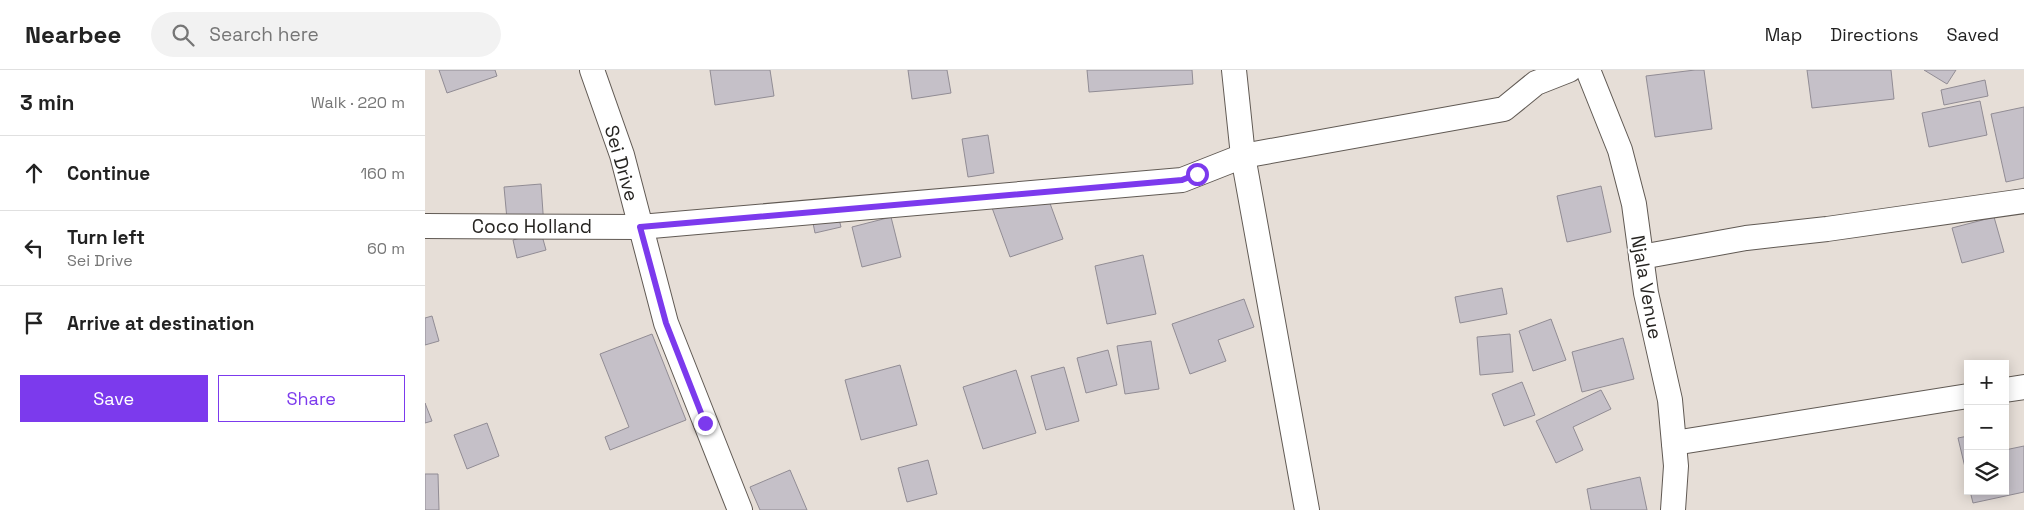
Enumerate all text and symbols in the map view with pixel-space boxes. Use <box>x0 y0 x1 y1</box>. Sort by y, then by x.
search box <box>151 12 501 57</box>
text: Nearbee <box>25 19 121 50</box>
icon: search <box>169 21 197 49</box>
text: Search here <box>209 22 319 47</box>
text: Map <box>1765 23 1802 46</box>
text: Directions <box>1830 23 1919 46</box>
text: Saved <box>1947 23 1999 46</box>
text: 3 min <box>20 89 75 116</box>
text: Walk · 220 m <box>311 92 405 113</box>
street label: Sei Drive <box>599 122 644 204</box>
icon: ahead <box>20 159 48 187</box>
text: Continue <box>67 161 150 186</box>
text: 160 m <box>360 163 405 184</box>
route start <box>1186 163 1209 186</box>
street label: Coco Holland <box>472 214 592 239</box>
text: Turn left <box>67 225 145 250</box>
street label: Njala Venue <box>1625 233 1668 341</box>
icon: left <box>20 234 48 262</box>
text: 60 m <box>367 238 405 259</box>
text: Sei Drive <box>67 250 133 271</box>
icon: arrive <box>20 309 48 337</box>
text: Arrive at destination <box>67 311 255 336</box>
map controls <box>1964 360 2009 495</box>
button: + <box>1964 360 2009 405</box>
button: Save <box>20 375 208 422</box>
button: Share <box>218 375 405 422</box>
button: − <box>1964 405 2009 450</box>
route end <box>694 412 717 435</box>
button: layers <box>1964 450 2009 495</box>

